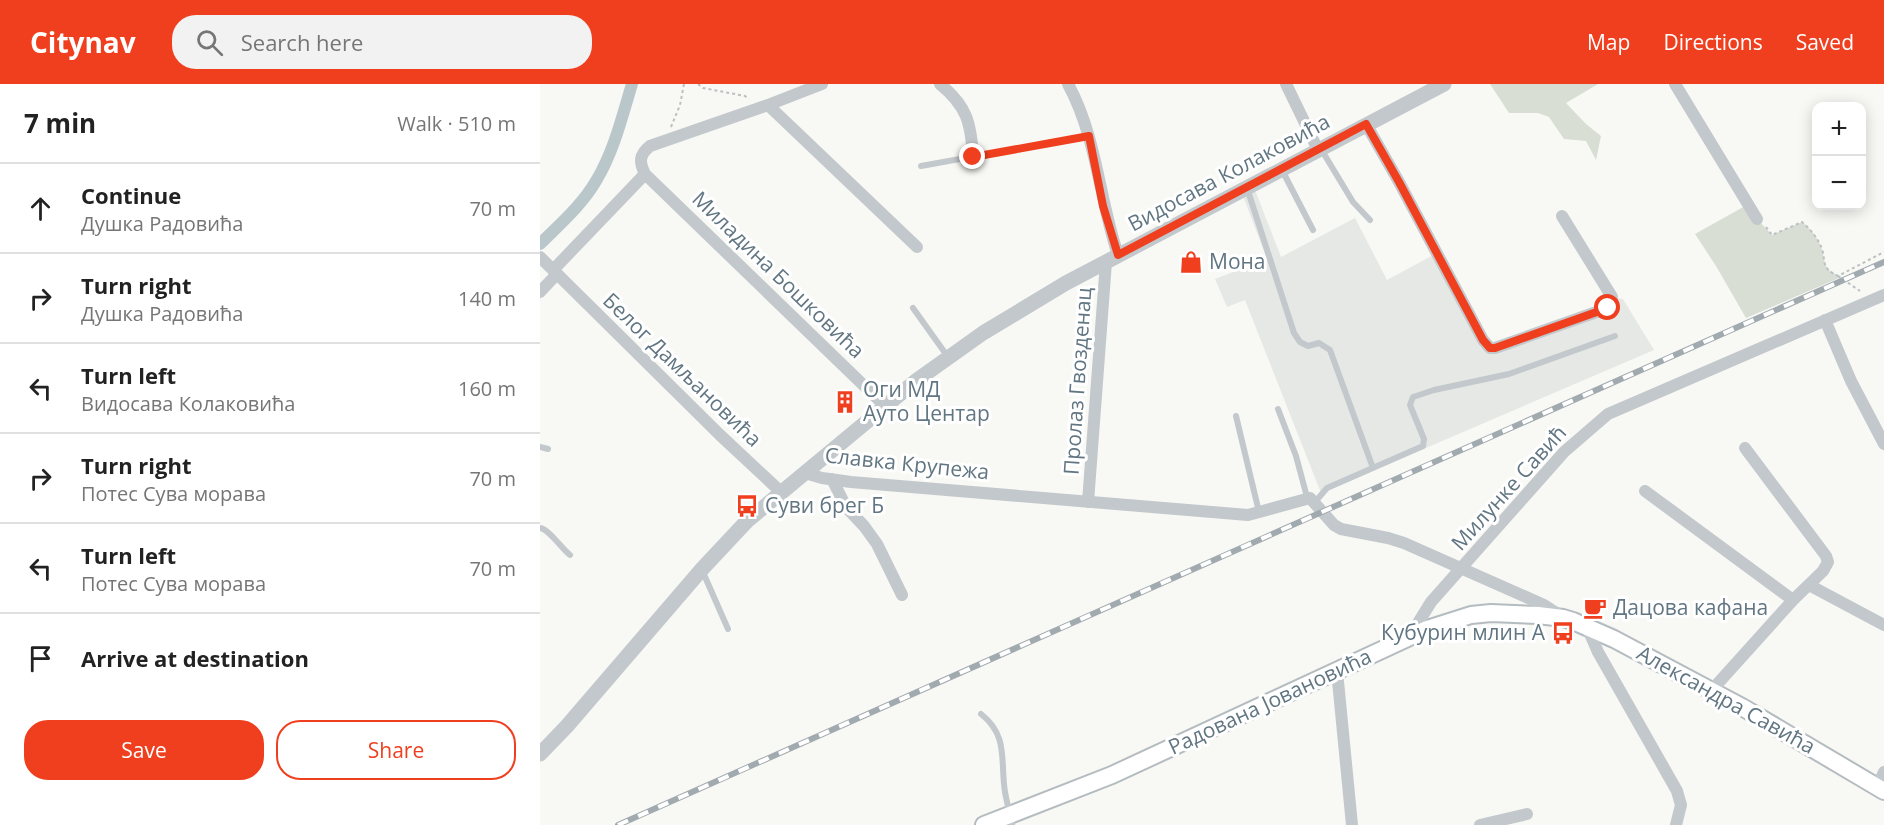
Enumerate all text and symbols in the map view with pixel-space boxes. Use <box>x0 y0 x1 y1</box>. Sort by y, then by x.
search box <box>172 15 592 69</box>
text: Citynav <box>30 23 136 61</box>
icon: search <box>193 26 226 59</box>
text: Search here <box>241 27 363 57</box>
text: Map <box>1587 28 1630 56</box>
text: Directions <box>1663 28 1763 56</box>
text: Saved <box>1796 28 1854 56</box>
map controls <box>1812 102 1866 210</box>
button: + <box>1812 102 1866 156</box>
text: 7 min <box>24 105 96 141</box>
street label: Видосава Колаковића <box>1123 107 1334 237</box>
text: Walk · 510 m <box>397 110 516 137</box>
route end <box>959 143 985 169</box>
button: − <box>1812 156 1866 210</box>
text: Continue <box>81 180 181 210</box>
street label: Миладина Бошковића <box>686 185 871 364</box>
icon: ahead <box>24 192 57 225</box>
text: 70 m <box>469 195 516 222</box>
text: Душка Радовића <box>81 210 243 237</box>
place label: Мона <box>1209 247 1265 275</box>
shop icon: Мона <box>1178 249 1204 275</box>
text: Turn right <box>81 270 192 300</box>
icon: right <box>24 282 57 315</box>
text: 140 m <box>458 285 516 312</box>
street label: Белог Дамљановића <box>597 286 768 452</box>
street label: Пролаз Гвозденац <box>1056 286 1098 476</box>
route start <box>1594 294 1620 320</box>
text: Душка Радовића <box>81 300 243 327</box>
text: Turn left <box>81 360 176 390</box>
icon: left <box>24 372 57 405</box>
text: 160 m <box>458 375 516 402</box>
place label: Оги МД Ауто Центар <box>863 375 990 427</box>
building icon: Оги МД Ауто Центар <box>832 389 858 415</box>
text: Видосава Колаковића <box>81 390 295 417</box>
street label: Милунке Савић <box>1445 419 1572 556</box>
street label: Славка Крупежа <box>824 440 991 486</box>
text: Turn right <box>81 450 192 480</box>
icon: right <box>24 462 57 495</box>
text: 70 m <box>469 465 516 492</box>
text: Потес Сува морава <box>81 480 266 507</box>
place label: Суви брег Б <box>765 491 884 519</box>
bus stop icon: Суви брег Б <box>734 493 760 519</box>
text: Turn left <box>81 540 176 570</box>
icon: left <box>24 552 57 585</box>
text: 70 m <box>469 555 516 582</box>
text: Потес Сува морава <box>81 570 266 597</box>
place label: Дацова кафана <box>1613 593 1768 621</box>
cafe icon: Дацова кафана <box>1582 595 1608 621</box>
place label: Кубурин млин А <box>1381 618 1546 646</box>
bus stop icon: Кубурин млин А <box>1550 620 1576 646</box>
street label: Александра Савића <box>1632 638 1821 760</box>
icon: arrive <box>24 642 57 675</box>
street label: Радована Јовановића <box>1163 642 1376 760</box>
text: Arrive at destination <box>81 643 309 673</box>
button: Save <box>24 720 264 780</box>
button: Share <box>276 720 516 780</box>

